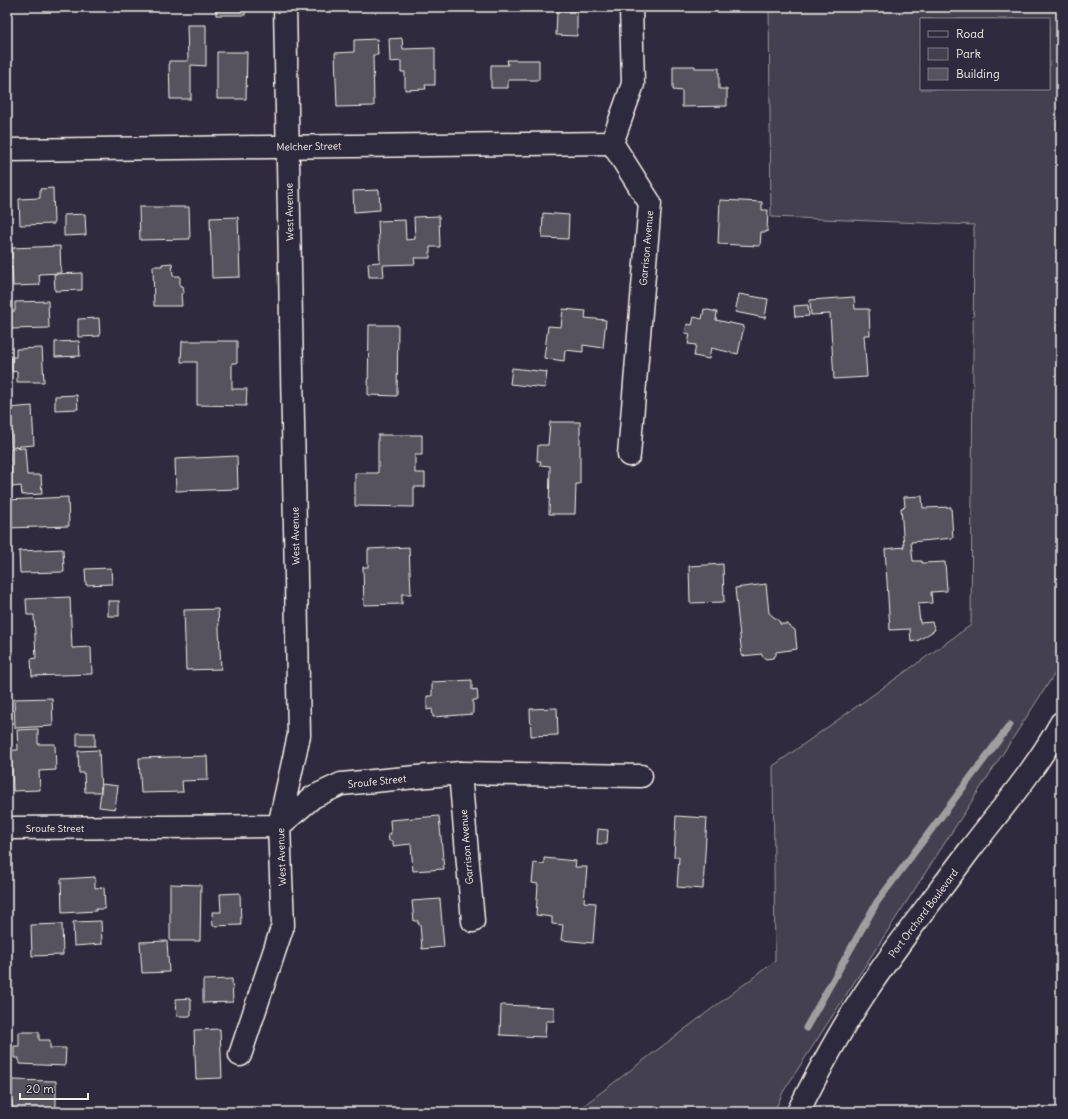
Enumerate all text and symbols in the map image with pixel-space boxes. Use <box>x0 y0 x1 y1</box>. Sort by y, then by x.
legend <box>920 18 1050 90</box>
text: Road <box>956 26 984 41</box>
text: Park <box>956 46 981 61</box>
text: Building <box>956 66 1000 81</box>
street label: Melcher Street <box>276 139 342 154</box>
street label: West Avenue <box>282 183 297 241</box>
street label: Garrison Avenue <box>637 210 656 286</box>
street label: West Avenue <box>288 507 303 565</box>
street label: Sroufe Street <box>347 772 407 791</box>
street label: Garrison Avenue <box>457 809 476 885</box>
street label: Sroufe Street <box>26 822 85 835</box>
street label: West Avenue <box>274 828 289 886</box>
street label: Port Orchard Boulevard <box>886 866 961 960</box>
scale bar <box>20 1075 88 1101</box>
text: 20 m <box>26 1081 54 1096</box>

